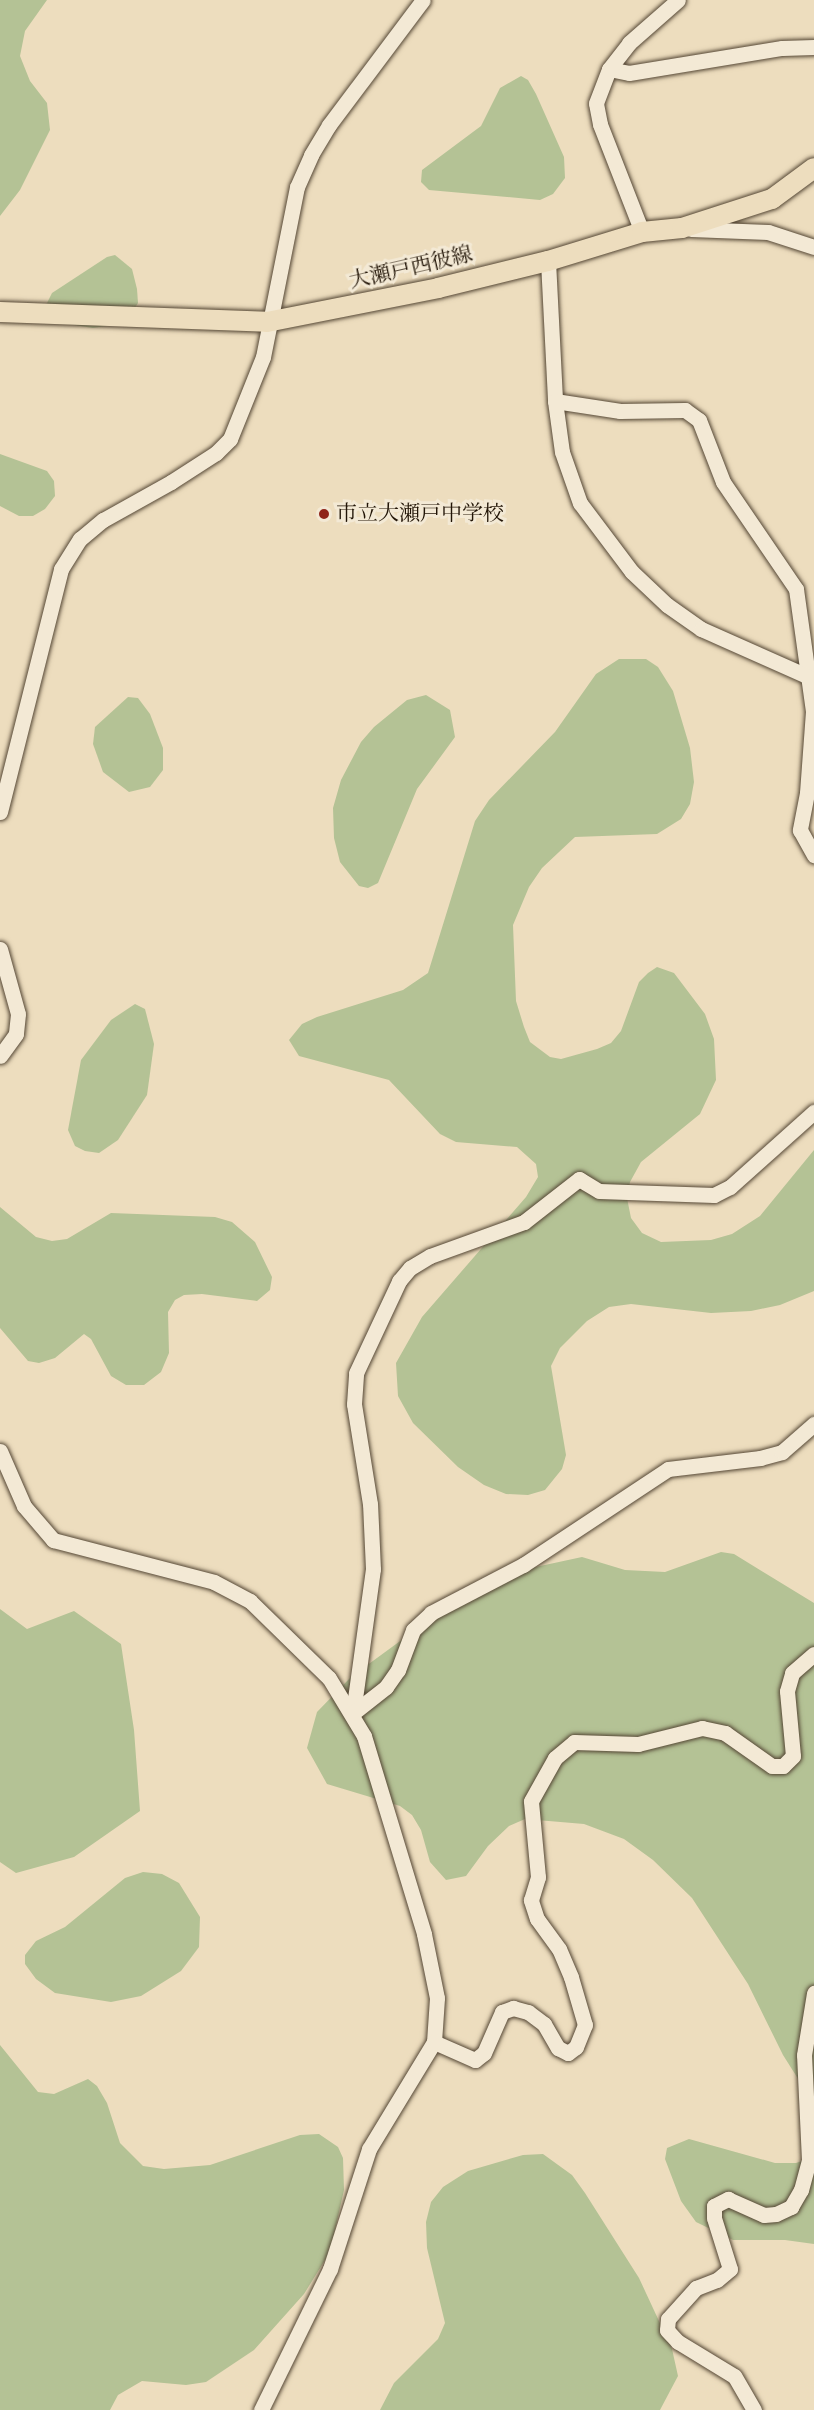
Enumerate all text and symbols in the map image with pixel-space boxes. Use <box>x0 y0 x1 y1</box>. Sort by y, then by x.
street label: 大瀬戸西彼線 <box>347 242 475 294</box>
place label: 市立大瀬戸中学校 <box>336 501 504 527</box>
marker: 市立大瀬戸中学校 <box>317 507 331 521</box>

